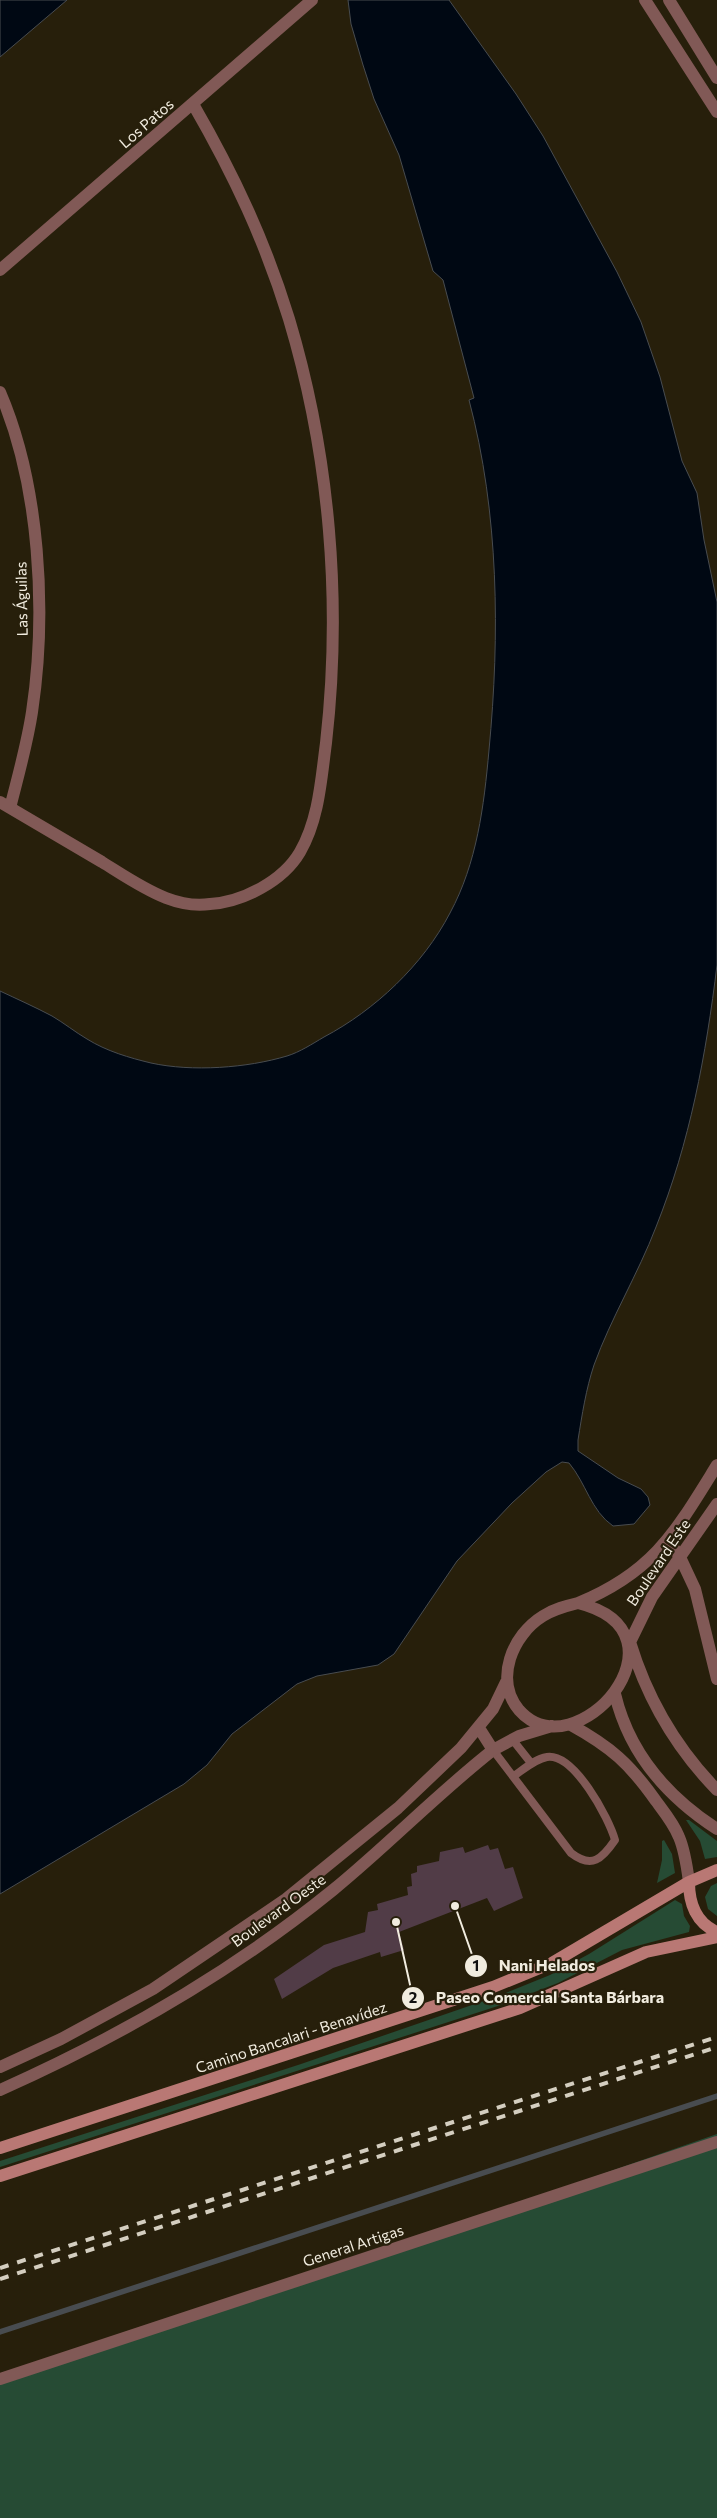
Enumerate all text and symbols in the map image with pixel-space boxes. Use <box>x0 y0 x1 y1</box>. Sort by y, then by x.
street label: Los Patos <box>115 94 177 151</box>
street label: Las Águilas <box>10 561 31 637</box>
street label: Boulevard Este <box>622 1515 694 1609</box>
street label: Boulevard Oeste <box>227 1870 329 1950</box>
callout: Nani Helados <box>464 1950 606 1981</box>
text: Nani Helados <box>499 1955 595 1974</box>
text: 1 <box>473 1956 479 1974</box>
callout: Paseo Comercial Santa Bárbara <box>400 1982 674 2013</box>
text: Paseo Comercial Santa Bárbara <box>436 1987 664 2006</box>
text: 2 <box>409 1988 417 2006</box>
street label: Camino Bancalari - Benavídez <box>193 1998 389 2076</box>
street label: General Artigas <box>300 2220 406 2270</box>

